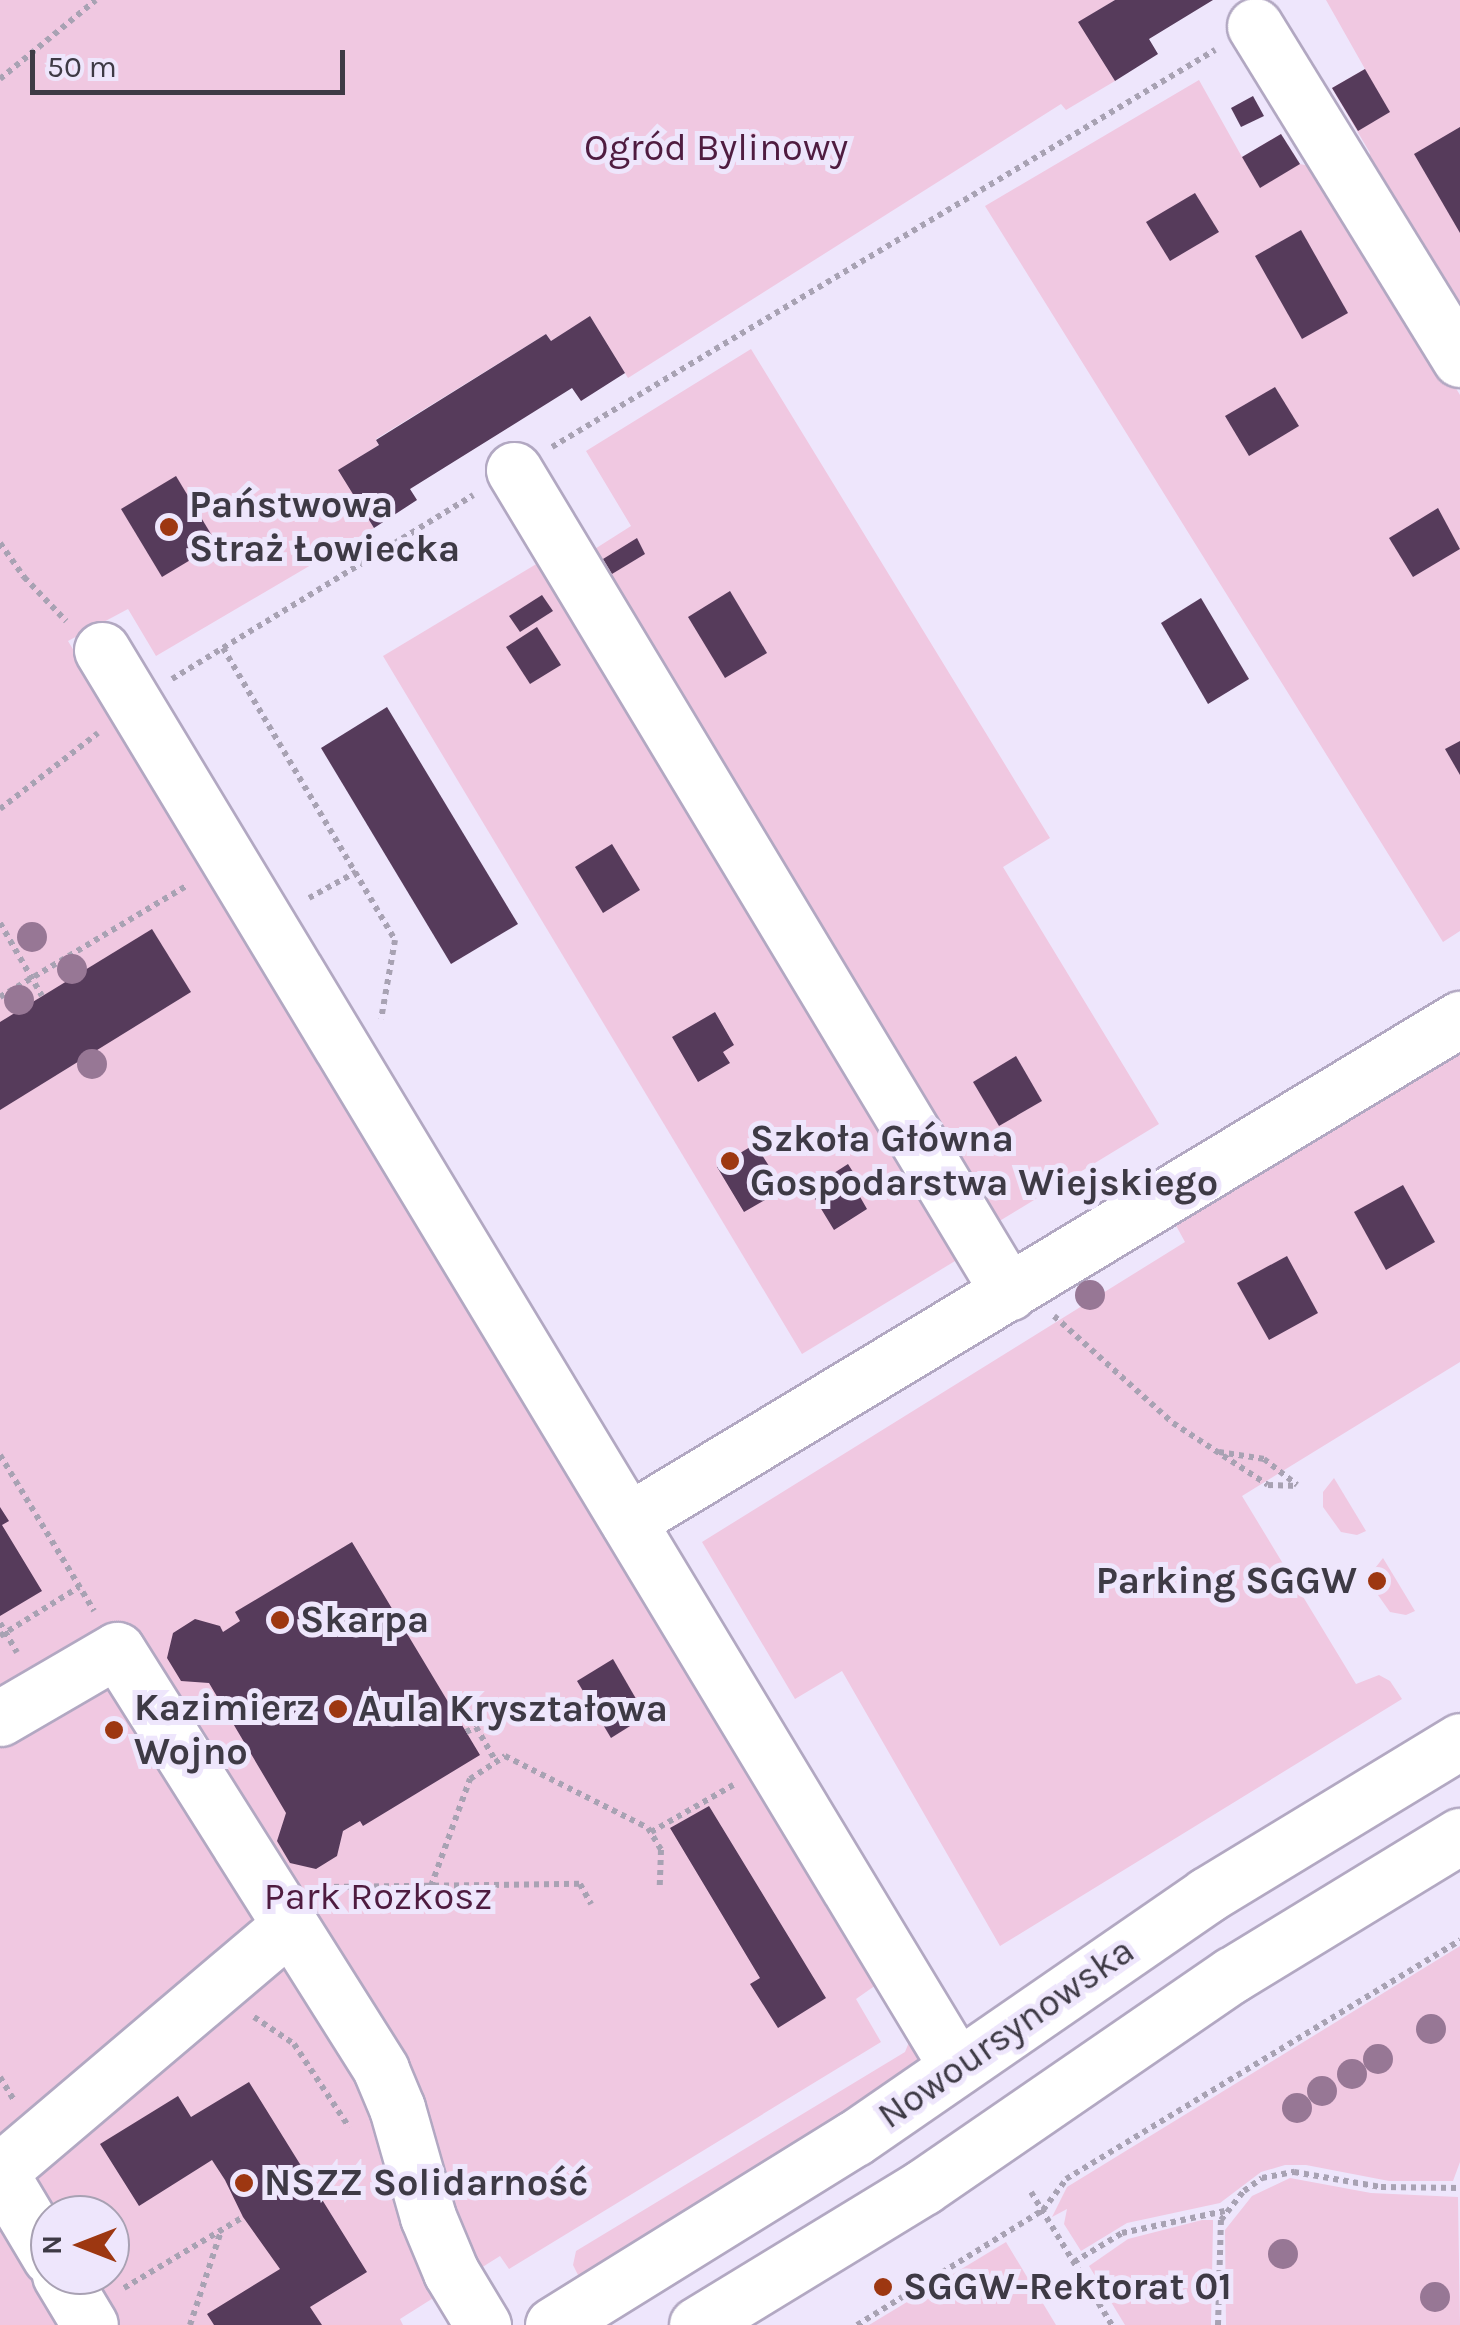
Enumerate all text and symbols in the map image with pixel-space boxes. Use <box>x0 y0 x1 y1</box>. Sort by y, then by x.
scale bar <box>35 30 350 92</box>
text: 50 m <box>47 49 117 85</box>
park label: Ogród Bylinowy <box>584 125 848 171</box>
place label: Państwowa Straż Łowiecka <box>189 482 460 572</box>
marker: Państwowa Straż Łowiecka <box>158 516 180 538</box>
place label: Szkoła Główna Gospodarstwa Wiejskiego <box>750 1116 1218 1206</box>
marker: Szkoła Główna Gospodarstwa Wiejskiego <box>719 1150 741 1172</box>
place label: Parking SGGW <box>1096 1558 1357 1604</box>
marker: Parking SGGW <box>1366 1570 1388 1592</box>
place label: Skarpa <box>300 1597 429 1643</box>
marker: Skarpa <box>269 1609 291 1631</box>
place label: Kazimierz Wojno <box>134 1685 315 1775</box>
place label: Aula Kryształowa <box>358 1686 668 1732</box>
marker: Aula Kryształowa <box>327 1698 349 1720</box>
marker: Kazimierz Wojno <box>103 1719 125 1741</box>
park label: Park Rozkosz <box>264 1874 492 1920</box>
street label: Nowoursynowska <box>869 1928 1143 2138</box>
place label: NSZZ Solidarność <box>264 2160 588 2206</box>
marker: NSZZ Solidarność <box>233 2172 255 2194</box>
north arrow <box>30 2195 130 2295</box>
text: N <box>35 2235 68 2255</box>
place label: SGGW-Rektorat 01 <box>903 2264 1232 2310</box>
marker: SGGW-Rektorat 01 <box>872 2276 894 2298</box>

